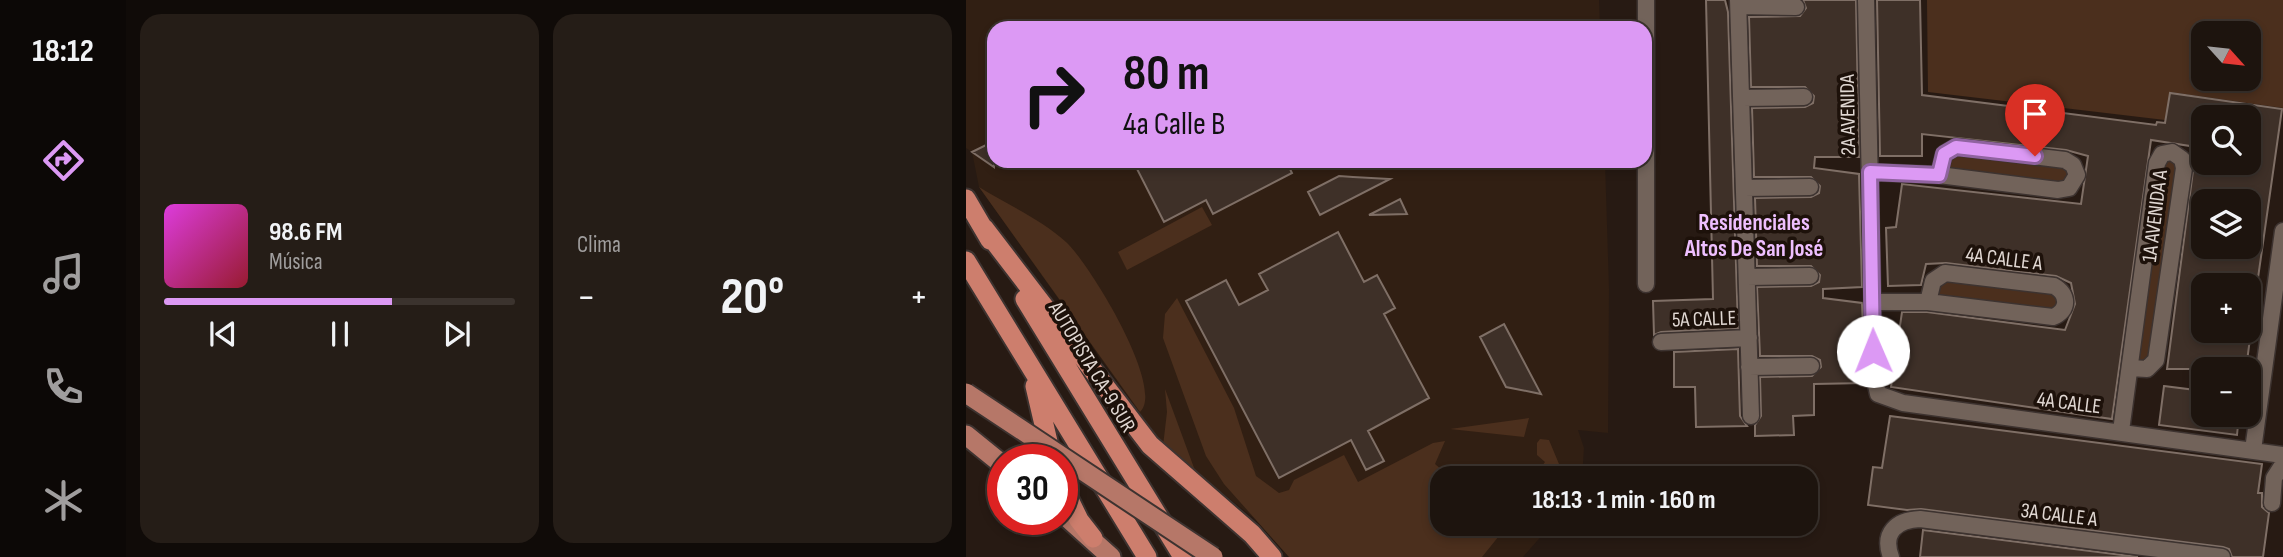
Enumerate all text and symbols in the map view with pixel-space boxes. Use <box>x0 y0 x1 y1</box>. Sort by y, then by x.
north arrow <box>2191 21 2261 91</box>
map controls <box>2191 21 2261 427</box>
text: 18:12 <box>32 32 94 71</box>
text: 80 m <box>1123 45 1210 104</box>
icon: right <box>1008 49 1099 140</box>
street label: 2A AVENIDA <box>1835 73 1861 156</box>
pin <box>2005 84 2065 156</box>
icon: arrive <box>2016 95 2054 133</box>
text: 4a Calle B <box>1123 105 1225 144</box>
button: search <box>2191 105 2261 175</box>
icon: directions <box>39 136 88 185</box>
street label: 1A AVENIDA A <box>2137 167 2173 264</box>
button: layers <box>2191 189 2261 259</box>
district label: Residenciales Altos De San José <box>1684 209 1823 263</box>
text: 98.6 FM <box>269 217 343 248</box>
text: Clima <box>577 231 621 259</box>
street label: 4A CALLE A <box>1964 242 2045 276</box>
text: Música <box>269 248 323 276</box>
icon: music <box>39 249 88 298</box>
text: 20° <box>721 266 784 329</box>
button: + <box>2191 273 2261 343</box>
text: − <box>577 275 596 320</box>
text: + <box>909 275 928 320</box>
street label: AUTOPISTA CA-9 SUR <box>1043 296 1141 437</box>
street label: 5A CALLE <box>1672 305 1736 333</box>
position arrow <box>1836 314 1910 388</box>
icon: previous <box>204 315 242 353</box>
icon: pause <box>321 315 359 353</box>
icon: next <box>438 315 476 353</box>
button: − <box>2191 357 2261 427</box>
icon: phone <box>39 362 88 411</box>
street label: 4A CALLE <box>2035 387 2103 419</box>
speed limit sign: 30 <box>987 444 1078 535</box>
icon: climate <box>39 476 88 525</box>
text: 18:13 · 1 min · 160 m <box>1532 485 1716 516</box>
street label: 3A CALLE A <box>2019 498 2100 532</box>

